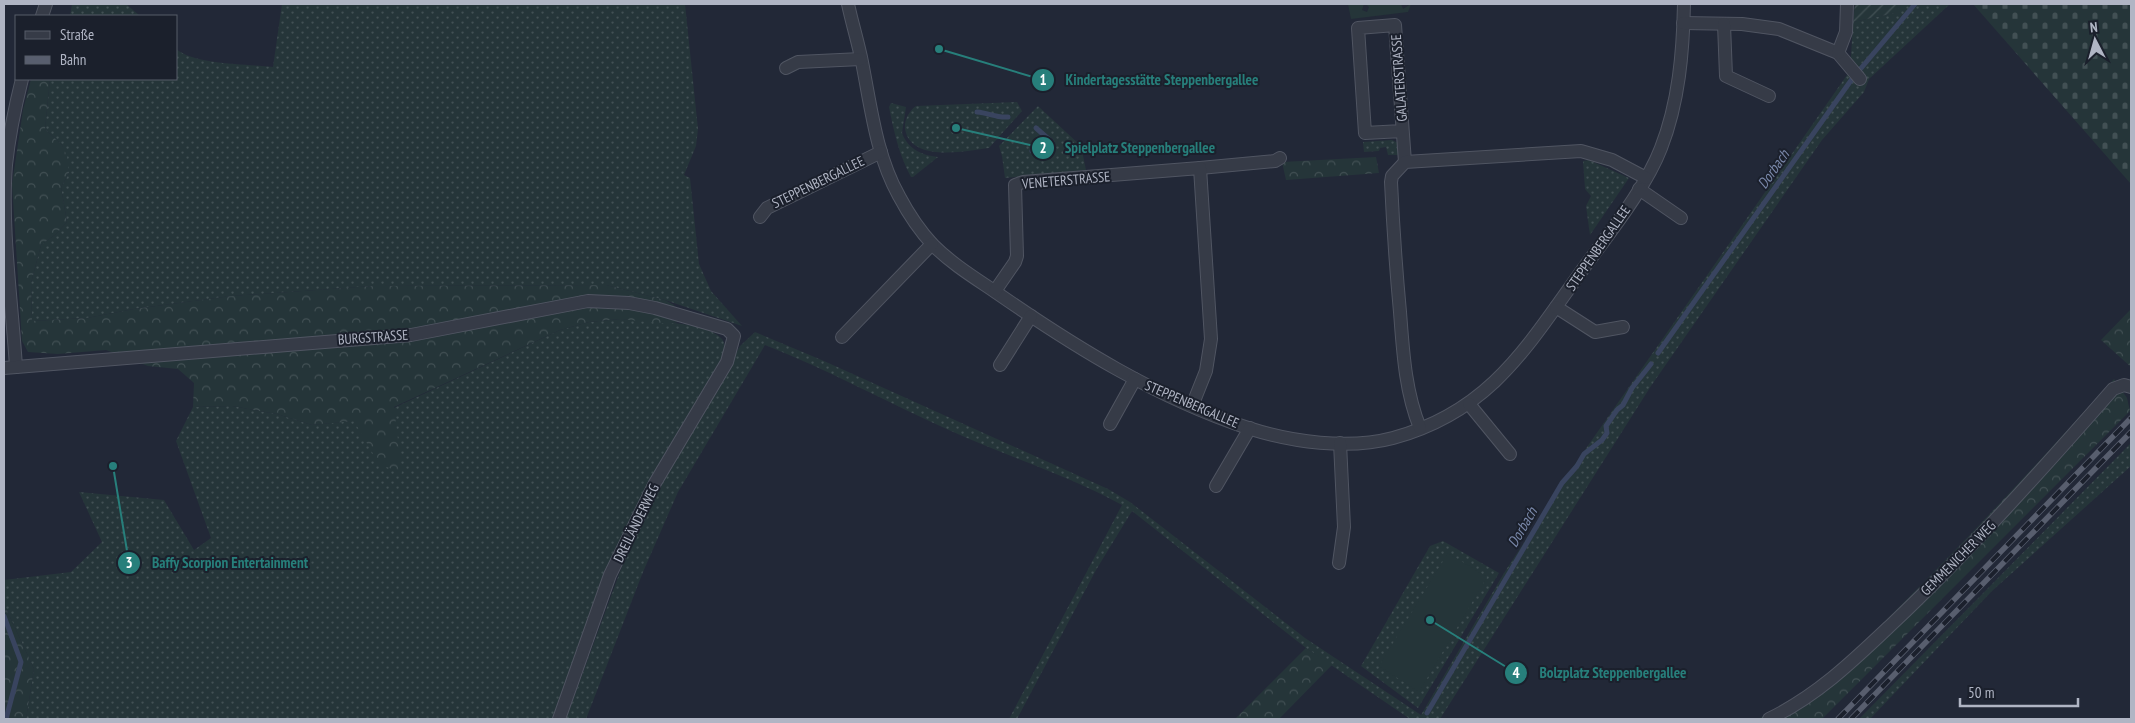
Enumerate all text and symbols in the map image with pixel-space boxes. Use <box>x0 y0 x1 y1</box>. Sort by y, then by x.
legend <box>15 15 178 80</box>
north arrow <box>2070 15 2120 65</box>
text: N <box>2089 18 2098 36</box>
text: Straße <box>60 25 94 44</box>
street label: GALATERSTRASSE <box>1387 34 1411 122</box>
text: Bahn <box>60 50 86 69</box>
callout: Kindertagesstätte Steppenbergallee <box>1031 65 1269 95</box>
text: 1 <box>1039 70 1047 89</box>
text: Kindertagesstätte Steppenbergallee <box>1066 70 1258 89</box>
callout: Spielplatz Steppenbergallee <box>1030 133 1226 163</box>
text: 2 <box>1039 138 1047 157</box>
text: Spielplatz Steppenbergallee <box>1065 138 1215 157</box>
water label: Dorbach <box>1753 145 1794 192</box>
street label: STEPPENBERGALLEE <box>769 152 867 212</box>
street label: VENETERSTRASSE <box>1020 167 1111 193</box>
street label: STEPPENBERGALLEE <box>1562 202 1634 294</box>
street label: BURGSTRASSE <box>337 326 409 348</box>
street label: STEPPENBERGALLEE <box>1142 376 1242 432</box>
street label: DREILÄNDERWEG <box>609 481 663 565</box>
water label: Dorbach <box>1503 502 1542 550</box>
street label: GEMMENICHER WEG <box>1917 516 2000 599</box>
callout: Baffy Scorpion Entertainment <box>116 548 318 578</box>
text: 3 <box>125 553 133 572</box>
text: Baffy Scorpion Entertainment <box>152 553 309 572</box>
callout: Bolzplatz Steppenbergallee <box>1504 658 1696 688</box>
text: 4 <box>1512 663 1520 682</box>
text: Bolzplatz Steppenbergallee <box>1539 663 1687 682</box>
scale bar <box>1960 676 2078 708</box>
text: 50 m <box>1968 683 1994 702</box>

